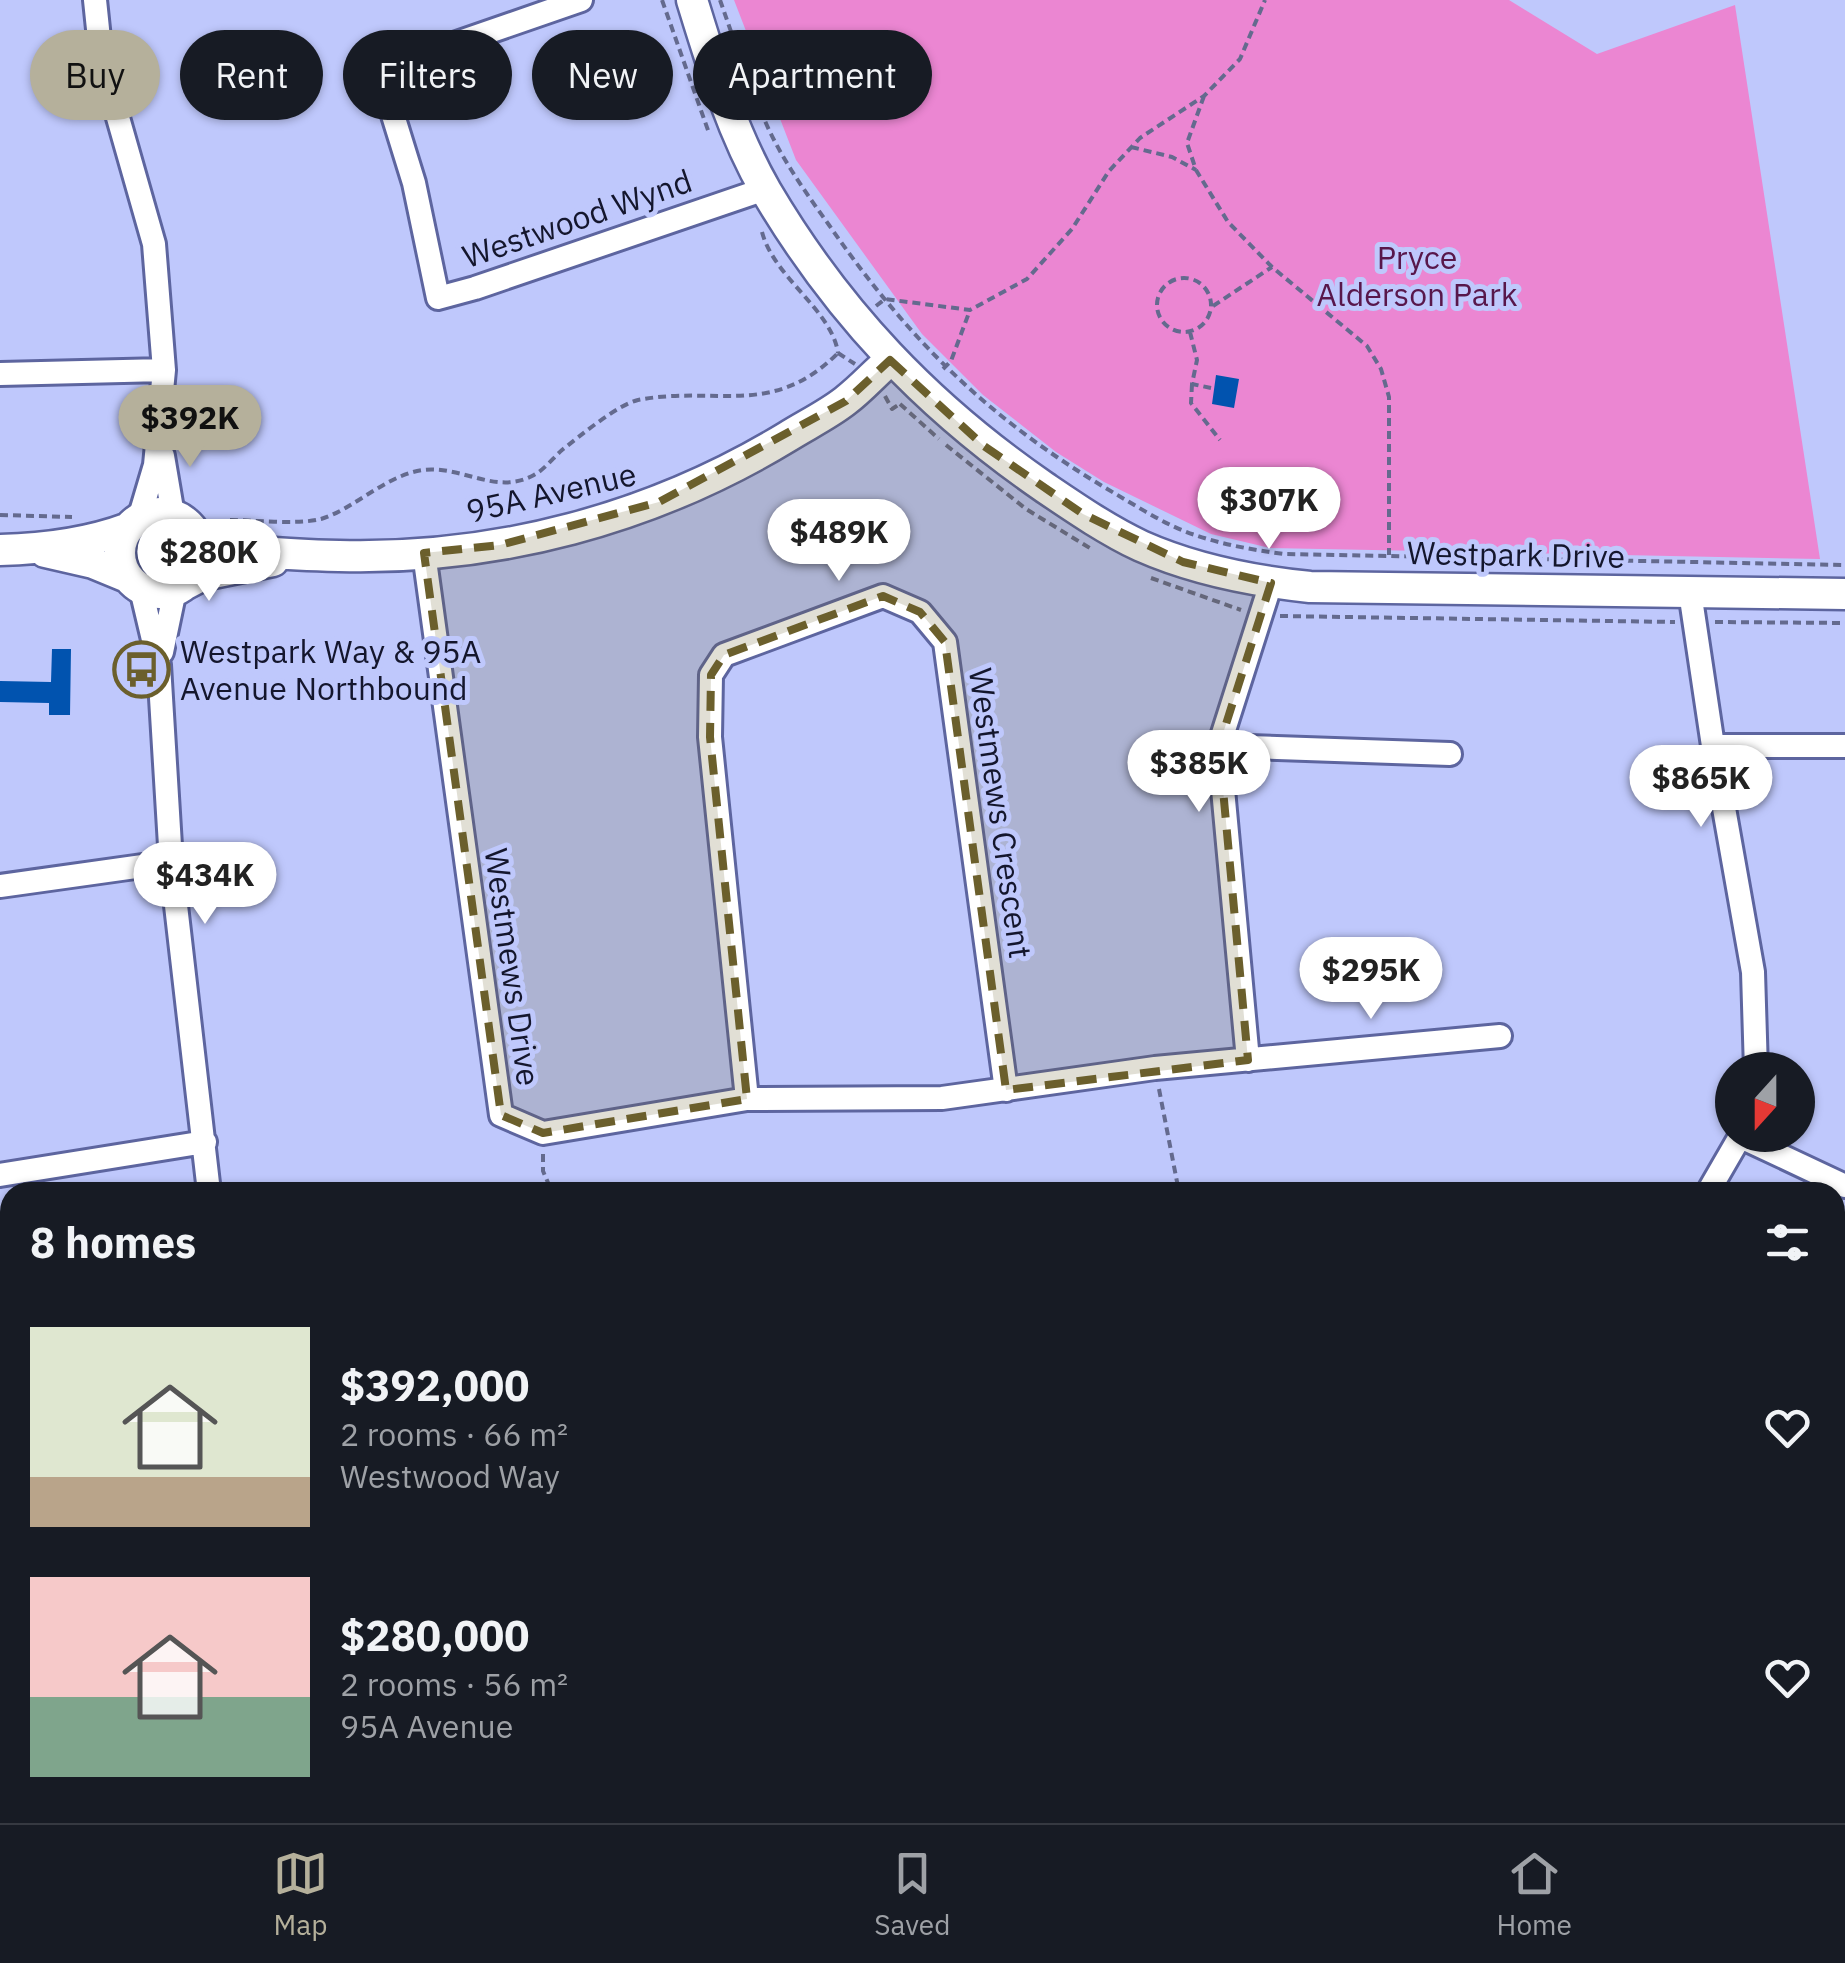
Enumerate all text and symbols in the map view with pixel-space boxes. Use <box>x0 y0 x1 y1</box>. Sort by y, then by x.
chip: Buy <box>30 30 160 120</box>
chip: Rent <box>180 30 323 120</box>
chip: Filters <box>343 30 512 120</box>
chip: New <box>532 30 673 120</box>
chip: Apartment <box>693 30 932 120</box>
street label: Westwood Wynd <box>457 159 697 277</box>
park label: Pryce Alderson Park <box>1316 236 1518 315</box>
pin: $392K <box>120 385 260 470</box>
text: $392K <box>140 396 240 438</box>
street label: 95A Avenue <box>462 452 640 532</box>
pin: $307K <box>1199 467 1339 552</box>
text: $307K <box>1219 478 1319 520</box>
pin: $489K <box>769 499 909 584</box>
text: $489K <box>789 510 889 552</box>
pin: $280K <box>139 519 279 604</box>
text: $280K <box>159 530 259 572</box>
street label: Westpark Drive <box>1407 531 1625 577</box>
place label: Westpark Way & 95A Avenue Northbound <box>180 630 481 709</box>
bus stop icon: Westpark Way & 95A Avenue Northbound <box>111 639 171 699</box>
street label: Westmews Crescent <box>960 665 1042 961</box>
pin: $385K <box>1129 730 1269 815</box>
text: $385K <box>1149 741 1249 783</box>
pin: $865K <box>1631 745 1771 830</box>
text: $865K <box>1651 756 1751 798</box>
pin: $434K <box>135 842 275 927</box>
street label: Westmews Drive <box>476 846 550 1088</box>
text: $434K <box>155 853 255 895</box>
pin: $295K <box>1301 937 1441 1022</box>
text: $295K <box>1321 948 1421 990</box>
north arrow <box>1715 1052 1815 1152</box>
map controls <box>1715 1052 1815 1152</box>
text: 8 homes <box>30 1215 196 1270</box>
icon: filters <box>1760 1215 1815 1270</box>
text: $392,000 <box>340 1358 529 1413</box>
icon: home <box>110 1367 230 1487</box>
icon: heart <box>1760 1400 1815 1455</box>
text: 2 rooms · 66 m² <box>340 1413 568 1455</box>
text: Westwood Way <box>340 1455 560 1497</box>
text: $280,000 <box>340 1608 529 1663</box>
icon: home <box>110 1617 230 1737</box>
icon: heart <box>1760 1650 1815 1705</box>
text: 2 rooms · 56 m² <box>340 1663 568 1705</box>
text: 95A Avenue <box>340 1705 513 1747</box>
tab: Map <box>273 1846 328 1943</box>
tab: Saved <box>874 1846 950 1943</box>
tab: Home <box>1497 1846 1572 1943</box>

